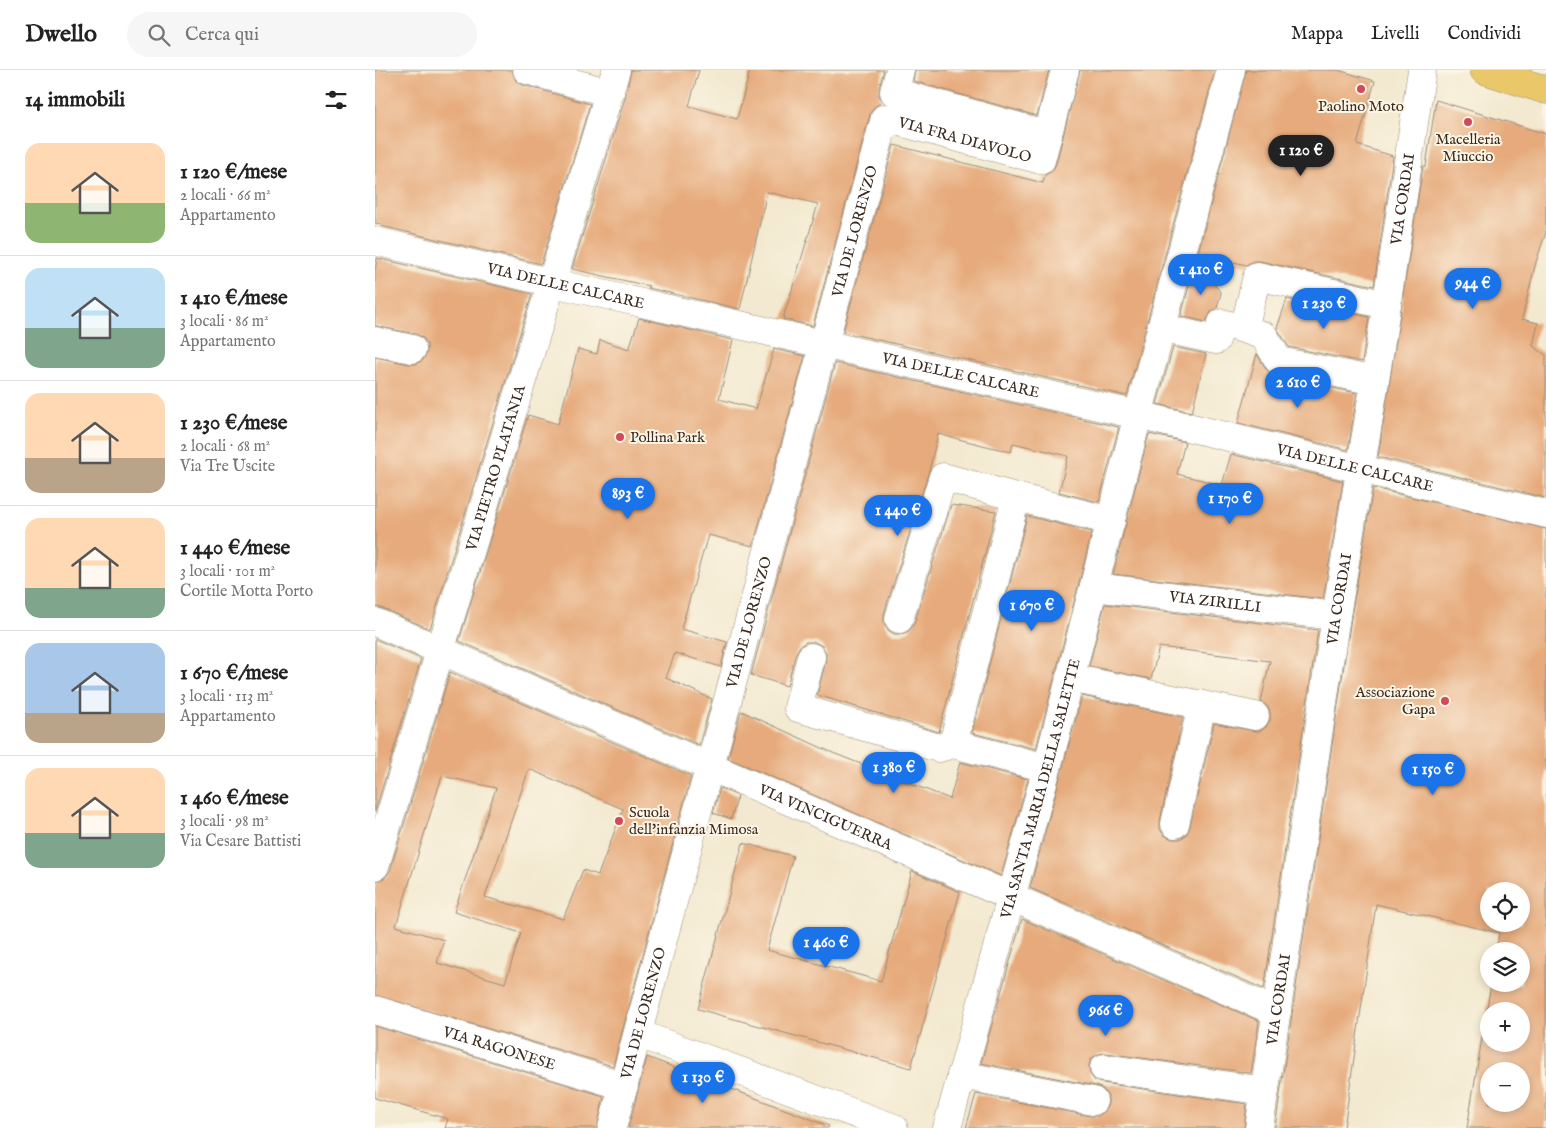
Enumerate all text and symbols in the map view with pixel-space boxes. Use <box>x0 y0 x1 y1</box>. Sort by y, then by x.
search box <box>127 12 477 57</box>
text: Dwello <box>25 19 97 50</box>
icon: search <box>145 21 173 49</box>
text: Cerca qui <box>185 23 259 47</box>
text: Mappa <box>1291 23 1343 46</box>
text: Livelli <box>1371 23 1419 46</box>
text: Condividi <box>1447 23 1521 46</box>
marker: Paolino Moto <box>1355 83 1367 95</box>
icon: filters <box>322 86 350 114</box>
text: 14 immobili <box>25 87 125 114</box>
place label: Paolino Moto <box>1318 97 1404 116</box>
street label: VIA FRA DIAVOLO <box>895 112 1033 166</box>
marker: Macelleria Miuccio <box>1462 116 1474 128</box>
place label: Macelleria Miuccio <box>1436 130 1501 166</box>
pin: 1 120 € <box>1255 134 1347 177</box>
text: 1 120 € <box>1279 141 1323 161</box>
street label: VIA CORDAI <box>1386 151 1419 247</box>
text: 1 120 €/mese <box>180 159 287 186</box>
icon: home <box>65 163 125 223</box>
street label: VIA DE LORENZO <box>827 163 881 300</box>
text: 2 locali · 66 m² <box>180 186 271 206</box>
text: Appartamento <box>180 206 276 226</box>
pin: 1 410 € <box>1155 254 1247 296</box>
street label: VIA DELLE CALCARE <box>484 258 646 313</box>
text: 1 410 € <box>1179 260 1223 280</box>
pin: 944 € <box>1438 268 1508 310</box>
text: 944 € <box>1455 274 1491 294</box>
text: 1 410 €/mese <box>180 285 288 312</box>
icon: home <box>65 288 125 348</box>
pin: 1 230 € <box>1278 288 1370 330</box>
text: 1 230 € <box>1302 294 1346 314</box>
text: 3 locali · 86 m² <box>180 312 269 332</box>
text: Appartamento <box>180 332 276 352</box>
street label: VIA DELLE CALCARE <box>879 348 1041 402</box>
pin: 2 610 € <box>1252 366 1344 409</box>
text: 2 610 € <box>1276 373 1320 393</box>
street label: VIA PIETRO PLATANIA <box>461 382 530 554</box>
text: 1 230 €/mese <box>180 410 287 437</box>
icon: home <box>65 413 125 473</box>
place label: Pollina Park <box>630 428 706 447</box>
marker: Pollina Park <box>614 431 626 443</box>
text: 2 locali · 68 m² <box>180 437 270 457</box>
street label: VIA DELLE CALCARE <box>1274 439 1436 496</box>
text: Via Tre Uscite <box>180 457 275 477</box>
pin: 893 € <box>593 478 663 520</box>
pin: 1 170 € <box>1184 482 1276 525</box>
text: 893 € <box>612 484 644 504</box>
text: 1 170 € <box>1208 489 1252 509</box>
pin: 1 440 € <box>852 494 944 537</box>
text: 1 440 € <box>875 501 921 521</box>
text: 1 440 €/mese <box>180 535 290 562</box>
icon: home <box>65 538 125 598</box>
street label: VIA CORDAI <box>1322 551 1356 647</box>
street label: VIA DE LORENZO <box>722 554 776 691</box>
text: 3 locali · 101 m² <box>180 562 275 582</box>
text: Cortile Motta Porto <box>180 582 313 602</box>
street label: VIA ZIRILLI <box>1167 586 1263 617</box>
pin: 1 670 € <box>986 590 1078 632</box>
text: 1 670 € <box>1010 596 1054 616</box>
street label: VIA SANTA MARIA DELLA SALETTE <box>996 657 1084 922</box>
text: 1 670 €/mese <box>180 660 288 687</box>
icon: home <box>65 663 125 723</box>
place label: Associazione Gapa <box>1355 683 1436 719</box>
text: 3 locali · 113 m² <box>180 687 274 707</box>
marker: Associazione Gapa <box>1439 695 1451 707</box>
text: Appartamento <box>180 707 276 727</box>
pin: 1 380 € <box>848 752 940 794</box>
pin: 1 150 € <box>1387 754 1479 796</box>
text: 1 380 € <box>873 758 915 778</box>
text: 1 150 € <box>1412 760 1454 780</box>
street label: VIA VINCIGUERRA <box>755 779 896 854</box>
text: 1 460 €/mese <box>180 785 289 812</box>
icon: home <box>65 788 125 848</box>
place label: Scuola dell'infanzia Mimosa <box>629 803 759 839</box>
text: 3 locali · 98 m² <box>180 812 269 832</box>
marker: Scuola dell'infanzia Mimosa <box>613 815 625 827</box>
text: Via Cesare Battisti <box>180 832 301 852</box>
map controls <box>1480 882 1530 1112</box>
button: locate <box>1480 882 1530 932</box>
pin: 1 460 € <box>780 926 872 969</box>
text: 1 460 € <box>804 933 848 953</box>
button: layers <box>1480 942 1530 992</box>
street label: VIA DE LORENZO <box>616 945 670 1082</box>
street label: VIA CORDAI <box>1262 952 1295 1048</box>
pin: 966 € <box>1071 994 1141 1037</box>
text: 966 € <box>1089 1001 1123 1021</box>
button: + <box>1480 1002 1530 1052</box>
street label: VIA RAGONESE <box>440 1022 558 1074</box>
pin: 1 130 € <box>657 1062 749 1104</box>
button: − <box>1480 1062 1530 1112</box>
text: 1 130 € <box>682 1068 724 1088</box>

